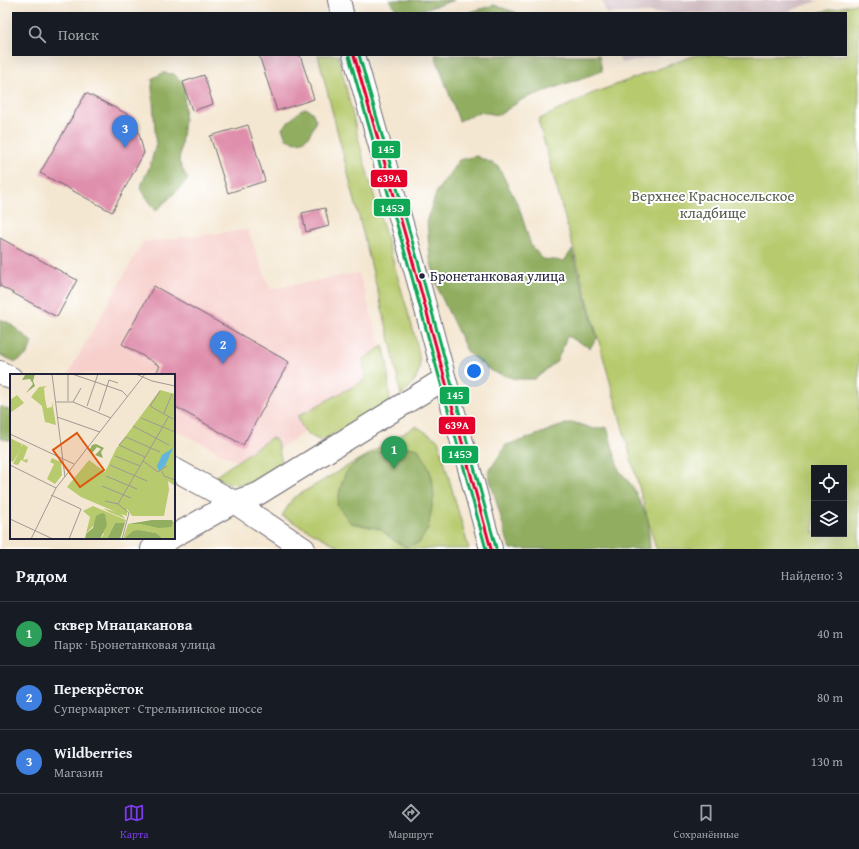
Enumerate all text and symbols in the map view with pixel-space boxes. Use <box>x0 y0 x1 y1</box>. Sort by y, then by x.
search box <box>12 12 847 56</box>
icon: search <box>26 23 48 45</box>
text: Поиск <box>58 24 99 45</box>
pin: 3 <box>112 115 138 148</box>
line badge: 145 <box>371 140 401 159</box>
text: 145 <box>377 141 395 157</box>
line badge: 639А <box>370 169 408 188</box>
text: 639А <box>377 170 401 186</box>
park label: Верхнее Красносельское кладбище <box>631 185 795 223</box>
line badge: 145Э <box>373 198 411 217</box>
text: 145Э <box>380 200 404 216</box>
place label: Бронетанковая улица <box>430 266 565 286</box>
marker: Бронетанковая улица <box>417 271 427 281</box>
pin: 2 <box>210 331 236 364</box>
your location <box>464 361 484 381</box>
inset map <box>10 374 175 539</box>
line badge: 145 <box>439 386 470 405</box>
text: 145 <box>446 387 464 403</box>
line badge: 639А <box>438 416 476 435</box>
text: 639А <box>445 417 469 433</box>
pin: 1 <box>381 436 407 469</box>
line badge: 145Э <box>441 445 479 464</box>
text: 145Э <box>448 446 472 462</box>
map controls <box>811 465 847 537</box>
button: locate <box>811 465 847 501</box>
button: layers <box>811 501 847 537</box>
text: Рядом <box>16 563 67 588</box>
text: Найдено: 3 <box>781 566 843 585</box>
text: сквер Мнацаканова <box>54 614 192 635</box>
text: 1 <box>26 624 32 643</box>
text: 40 m <box>817 624 843 643</box>
text: Парк · Бронетанковая улица <box>54 635 215 654</box>
text: Перекрёсток <box>54 678 143 699</box>
text: 2 <box>26 688 32 707</box>
text: 80 m <box>817 688 843 707</box>
text: Супермаркет · Стрельнинское шоссе <box>54 699 263 718</box>
text: Wildberries <box>54 742 132 763</box>
text: 3 <box>26 752 32 771</box>
text: 130 m <box>811 752 843 771</box>
text: Магазин <box>54 763 103 782</box>
tab: Карта <box>120 802 148 842</box>
tab: Маршрут <box>388 802 433 842</box>
tab: Сохранённые <box>673 802 739 842</box>

